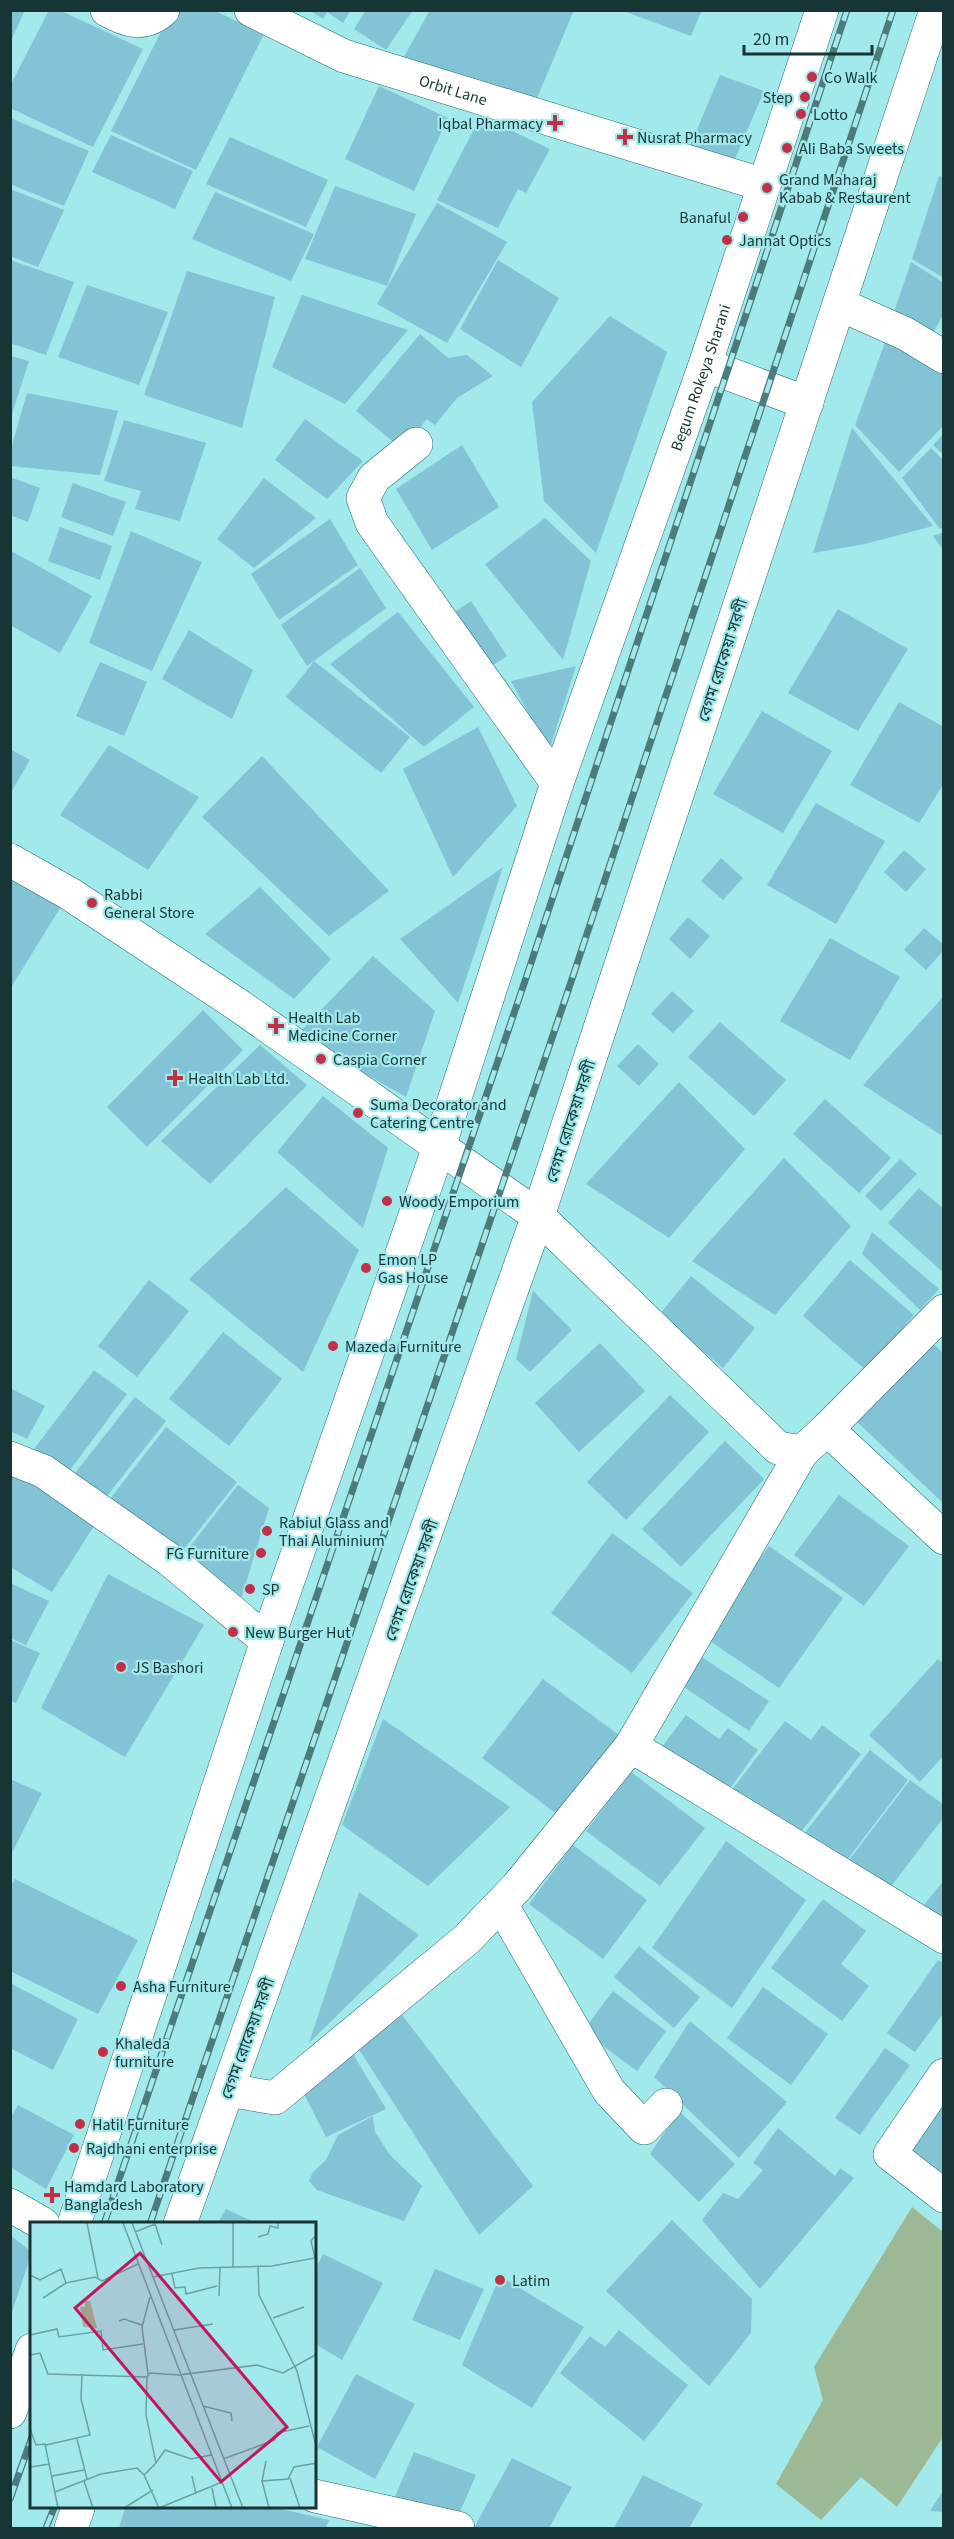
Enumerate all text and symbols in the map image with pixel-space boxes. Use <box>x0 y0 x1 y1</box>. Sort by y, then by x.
scale bar <box>744 18 872 56</box>
text: 20 m <box>753 27 789 52</box>
place label: Co Walk <box>824 67 877 89</box>
street label: Orbit Lane <box>416 70 490 111</box>
marker: Co Walk <box>805 70 819 84</box>
place label: Step <box>763 87 793 109</box>
marker: Step <box>798 90 812 104</box>
place label: Lotto <box>813 104 848 126</box>
marker: Lotto <box>794 107 808 121</box>
place label: Iqbal Pharmacy <box>438 113 544 135</box>
marker: Iqbal Pharmacy <box>548 116 562 130</box>
place label: Nusrat Pharmacy <box>637 127 752 149</box>
marker: Nusrat Pharmacy <box>618 130 632 144</box>
place label: Ali Baba Sweets <box>799 138 904 160</box>
marker: Ali Baba Sweets <box>780 141 794 155</box>
place label: Grand Maharaj Kabab & Restaurent <box>779 169 911 209</box>
marker: Grand Maharaj Kabab & Restaurent <box>760 181 774 195</box>
place label: Banaful <box>679 207 731 229</box>
marker: Banaful <box>736 210 750 224</box>
place label: Jannat Optics <box>739 230 832 252</box>
marker: Jannat Optics <box>720 233 734 247</box>
street label: Begum Rokeya Sharani <box>666 302 736 454</box>
street label: বেগম রোকেয়া সরণী <box>693 595 753 725</box>
place label: Rabbi General Store <box>104 884 194 924</box>
marker: Rabbi General Store <box>85 896 99 910</box>
place label: Health Lab Medicine Corner <box>288 1007 398 1047</box>
marker: Health Lab Medicine Corner <box>269 1019 283 1033</box>
place label: Caspia Corner <box>333 1049 427 1071</box>
marker: Caspia Corner <box>314 1052 328 1066</box>
street label: বেগম রোকেয়া সরণী <box>541 1056 601 1186</box>
place label: Health Lab Ltd. <box>188 1068 289 1090</box>
marker: Health Lab Ltd. <box>166 1069 184 1087</box>
place label: Suma Decorator and Catering Centre <box>370 1094 507 1134</box>
marker: Suma Decorator and Catering Centre <box>351 1106 365 1120</box>
place label: Woody Emporium <box>399 1191 519 1213</box>
marker: Woody Emporium <box>380 1194 394 1208</box>
place label: Emon LP Gas House <box>378 1249 448 1289</box>
marker: Emon LP Gas House <box>359 1261 373 1275</box>
place label: Mazeda Furniture <box>345 1336 462 1358</box>
marker: Mazeda Furniture <box>326 1339 340 1353</box>
place label: Rabiul Glass and Thai Aluminium <box>279 1512 389 1552</box>
street label: বেগম রোকেয়া সরণী <box>380 1516 444 1644</box>
marker: Rabiul Glass and Thai Aluminium <box>260 1524 274 1538</box>
place label: FG Furniture <box>166 1543 249 1565</box>
marker: FG Furniture <box>254 1546 268 1560</box>
place label: SP <box>262 1579 280 1601</box>
marker: SP <box>243 1582 257 1596</box>
place label: New Burger Hut <box>245 1622 351 1644</box>
marker: New Burger Hut <box>226 1625 240 1639</box>
place label: JS Bashori <box>133 1657 203 1679</box>
marker: JS Bashori <box>114 1660 128 1674</box>
street label: বেগম রোকেয়া সরণী <box>216 1974 280 2102</box>
place label: Asha Furniture <box>133 1976 231 1998</box>
marker: Asha Furniture <box>114 1979 128 1993</box>
place label: Khaleda furniture <box>115 2033 174 2073</box>
marker: Khaleda furniture <box>96 2045 110 2059</box>
place label: Hatil Furniture <box>92 2114 189 2136</box>
marker: Hatil Furniture <box>73 2117 87 2131</box>
place label: Rajdhani enterprise <box>86 2138 217 2160</box>
marker: Rajdhani enterprise <box>67 2141 81 2155</box>
place label: Hamdard Laboratory Bangladesh <box>64 2176 204 2216</box>
marker: Hamdard Laboratory Bangladesh <box>45 2188 59 2202</box>
inset map <box>30 2222 316 2509</box>
place label: Latim <box>512 2270 550 2292</box>
marker: Latim <box>493 2273 507 2287</box>

